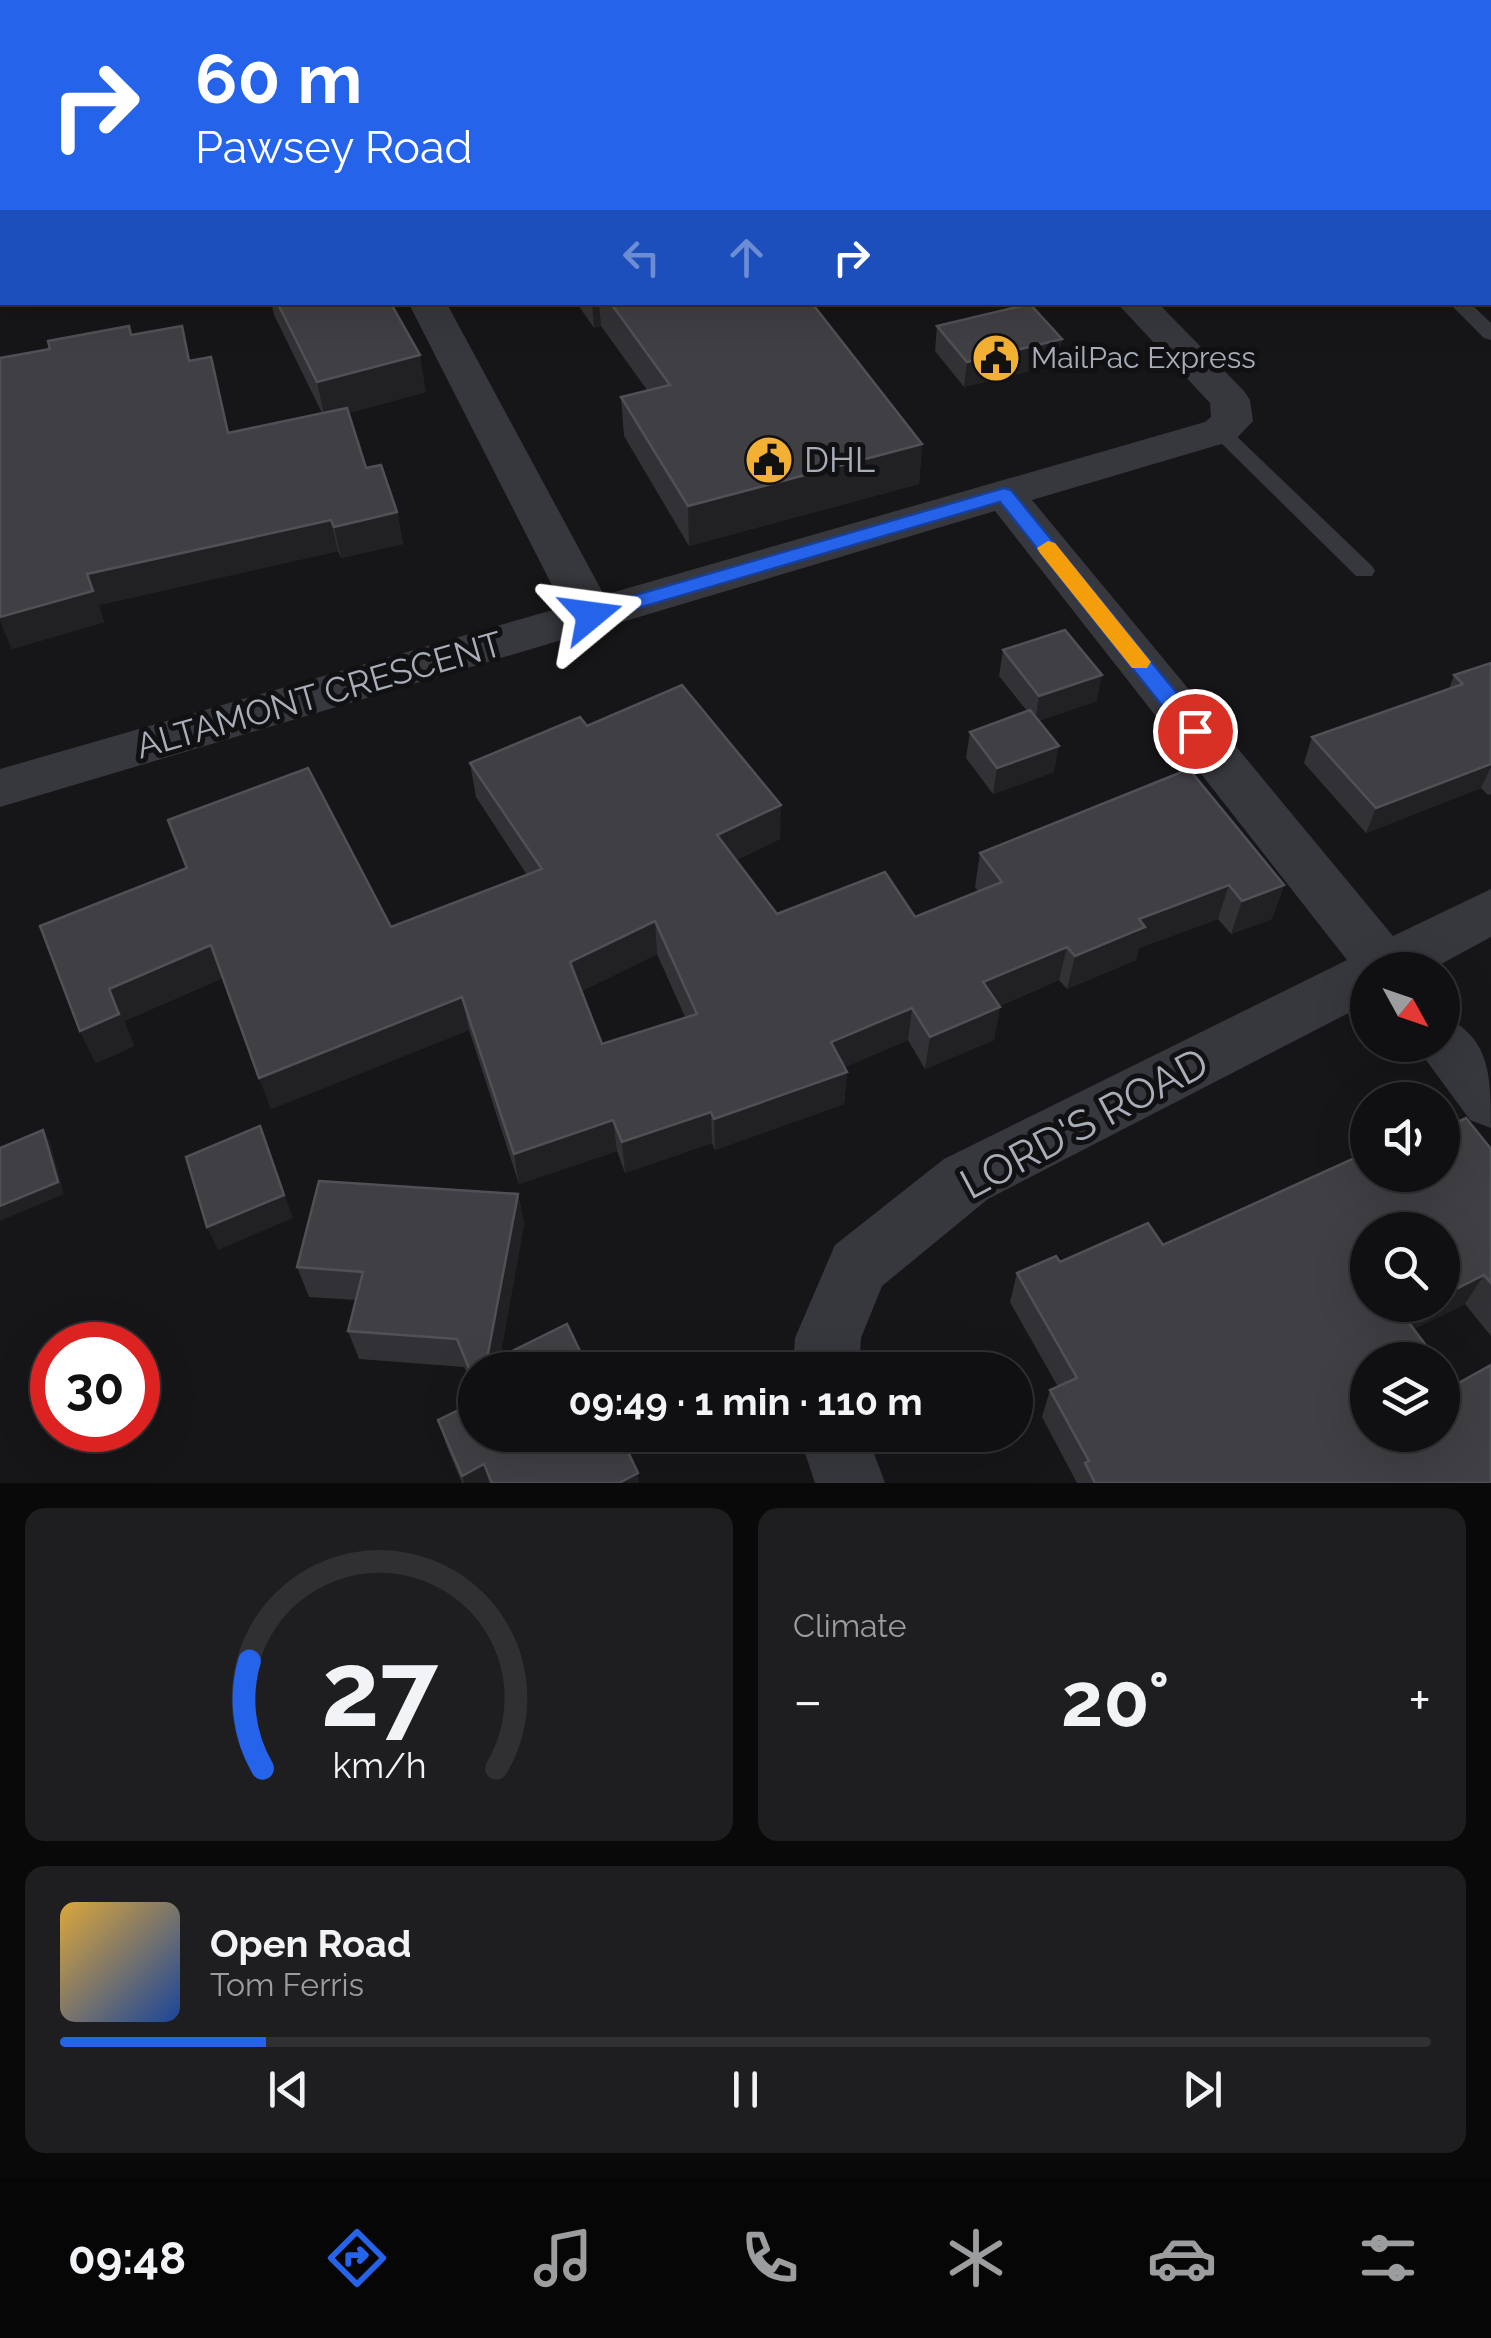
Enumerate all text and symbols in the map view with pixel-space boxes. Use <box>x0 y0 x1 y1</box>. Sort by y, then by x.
text: 60 m <box>195 37 362 119</box>
icon: right <box>30 40 160 170</box>
text: Pawsey Road <box>195 121 473 174</box>
icon: left <box>614 230 669 285</box>
icon: ahead <box>719 230 774 285</box>
icon: right <box>824 230 879 285</box>
public building icon: MailPac Express <box>970 332 1022 384</box>
place label: MailPac Express <box>1031 340 1256 375</box>
public building icon: DHL <box>743 434 795 486</box>
place label: DHL <box>804 439 875 480</box>
position arrow <box>539 563 643 667</box>
street label: ALTAMONT CRESCENT <box>131 623 507 766</box>
pin <box>1153 689 1238 774</box>
icon: arrive <box>1168 704 1223 759</box>
north arrow <box>1350 952 1460 1062</box>
map controls <box>1350 952 1460 1452</box>
street label: LORD'S ROAD <box>952 1038 1216 1209</box>
button: sound <box>1350 1082 1460 1192</box>
button: search <box>1350 1212 1460 1322</box>
speed limit sign: 30 <box>30 1322 160 1452</box>
button: layers <box>1350 1342 1460 1452</box>
text: 09:49 · 1 min · 110 m <box>568 1379 923 1424</box>
text: Climate <box>793 1607 907 1644</box>
text: 27 <box>320 1628 438 1750</box>
text: 20° <box>1061 1655 1170 1744</box>
text: − <box>793 1668 823 1733</box>
text: + <box>1408 1668 1431 1733</box>
text: km/h <box>332 1744 426 1786</box>
text: Open Road <box>210 1921 411 1966</box>
text: Tom Ferris <box>210 1966 364 2003</box>
icon: previous <box>261 2062 316 2117</box>
icon: pause <box>718 2062 773 2117</box>
icon: next <box>1175 2062 1230 2117</box>
icon: directions <box>322 2223 392 2293</box>
icon: music <box>528 2223 598 2293</box>
icon: phone <box>735 2223 805 2293</box>
icon: climate <box>941 2223 1011 2293</box>
icon: car <box>1147 2223 1217 2293</box>
icon: filters <box>1353 2223 1423 2293</box>
text: 09:48 <box>68 2232 186 2285</box>

